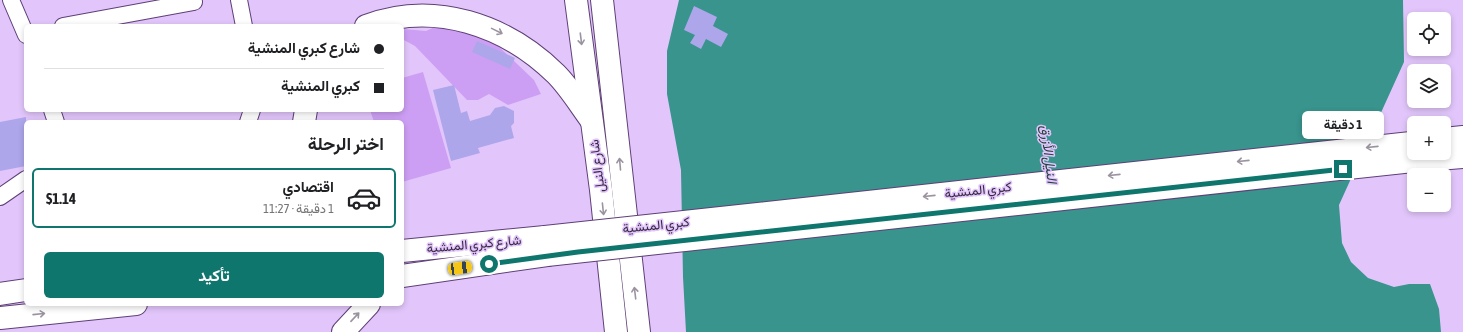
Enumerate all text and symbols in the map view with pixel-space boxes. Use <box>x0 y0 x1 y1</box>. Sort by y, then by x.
map controls <box>1407 12 1451 212</box>
button: locate <box>1407 12 1451 56</box>
one-way arrow <box>490 28 502 35</box>
one-way arrow <box>577 32 585 45</box>
text: شارع كبري المنشية <box>248 39 360 56</box>
button: layers <box>1407 64 1451 108</box>
text: كبري المنشية <box>281 77 360 94</box>
callout: 1 دقيقة <box>1302 111 1384 139</box>
button: + <box>1407 116 1451 160</box>
text: 1 دقيقة <box>1324 117 1362 132</box>
water label: النيل الأزرق <box>1036 124 1061 186</box>
text: اختر الرحلة <box>308 133 384 154</box>
street label: شارع النيل <box>586 139 610 193</box>
one-way arrow <box>1366 144 1379 151</box>
one-way arrow <box>617 158 624 171</box>
one-way arrow <box>1237 158 1250 165</box>
route end <box>1334 160 1352 178</box>
button: − <box>1407 168 1451 212</box>
one-way arrow <box>1108 172 1121 179</box>
text: اقتصادي <box>282 178 334 195</box>
street label: كبري المنشية <box>944 179 1013 204</box>
icon: car <box>346 180 382 216</box>
text: $1.14 <box>46 190 76 207</box>
one-way arrow <box>923 192 936 199</box>
text: 1 دقيقة · 11:27 <box>263 201 334 216</box>
one-way arrow <box>599 202 606 215</box>
street label: كبري المنشية <box>622 214 691 239</box>
street label: شارع كبري المنشية <box>426 232 522 259</box>
button: تأكيد <box>44 252 384 298</box>
route start <box>480 255 498 273</box>
car <box>447 260 473 276</box>
one-way arrow <box>631 287 638 300</box>
one-way arrow <box>32 310 45 318</box>
one-way arrow <box>350 312 360 322</box>

